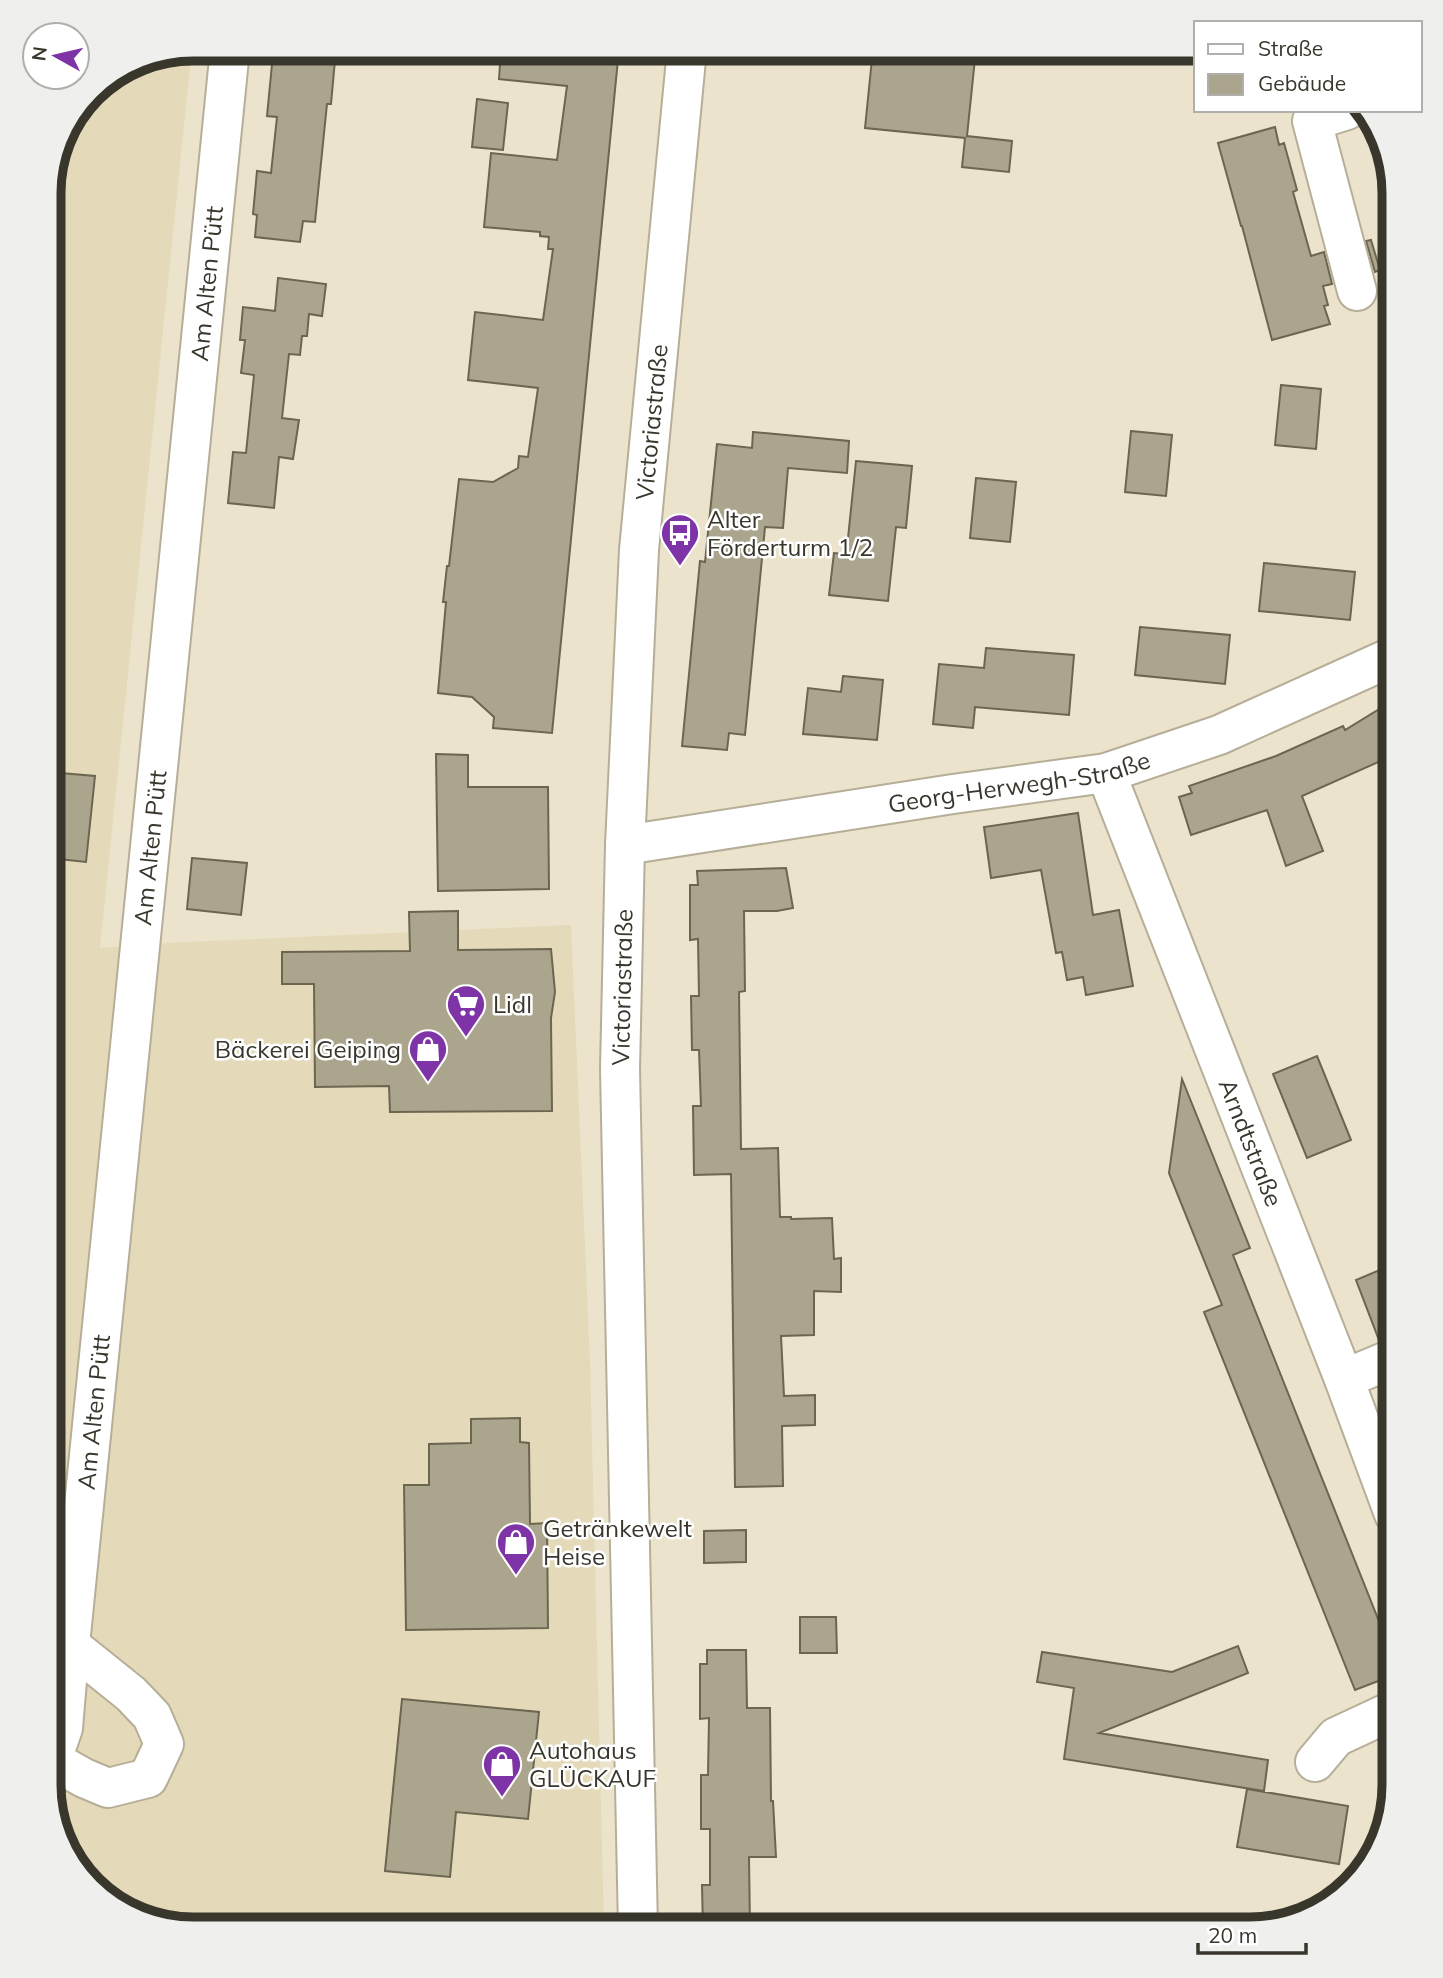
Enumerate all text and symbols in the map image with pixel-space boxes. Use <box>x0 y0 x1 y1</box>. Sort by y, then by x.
north arrow <box>21 21 91 91</box>
legend <box>1194 21 1422 112</box>
text: Straße <box>1258 35 1323 61</box>
text: N <box>26 45 52 62</box>
text: Gebäude <box>1258 70 1346 96</box>
street label: Am Alten Pütt <box>184 205 229 363</box>
street label: Victoriastraße <box>629 343 674 502</box>
place label: Alter Förderturm 1/2 <box>707 504 873 562</box>
bus stop icon: Alter Förderturm 1/2 <box>659 512 701 567</box>
street label: Georg-Herwegh-Straße <box>886 744 1154 819</box>
street label: Am Alten Pütt <box>127 769 173 927</box>
street label: Victoriastraße <box>605 909 639 1066</box>
supermarket icon: Lidl <box>445 983 487 1038</box>
place label: Lidl <box>493 989 532 1019</box>
shop icon: Bäckerei Geiping <box>407 1028 449 1083</box>
place label: Bäckerei Geiping <box>215 1034 401 1064</box>
street label: Arndtstraße <box>1213 1074 1290 1211</box>
street label: Am Alten Pütt <box>71 1333 116 1491</box>
place label: Getränkewelt Heise <box>543 1513 692 1571</box>
shop icon: Getränkewelt Heise <box>495 1521 537 1576</box>
place label: Autohaus GLÜCKAUF <box>529 1735 656 1793</box>
shop icon: Autohaus GLÜCKAUF <box>481 1743 523 1798</box>
scale bar <box>1198 1912 1306 1956</box>
text: 20 m <box>1208 1922 1257 1948</box>

